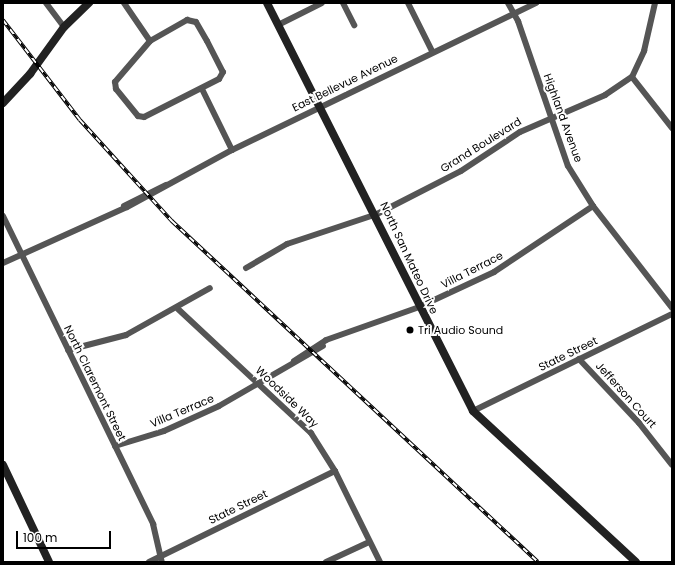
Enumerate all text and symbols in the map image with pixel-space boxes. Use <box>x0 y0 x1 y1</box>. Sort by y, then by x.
street label: East Bellevue Avenue <box>290 52 400 114</box>
street label: Highland Avenue <box>541 72 585 164</box>
street label: Grand Boulevard <box>438 115 524 175</box>
street label: North San Mateo Drive <box>377 200 441 316</box>
street label: Villa Terrace <box>439 249 505 291</box>
street label: North Claremont Street <box>61 323 129 443</box>
place label: Tri Audio Sound <box>418 323 503 337</box>
marker: Tri Audio Sound <box>405 325 415 335</box>
street label: State Street <box>536 334 600 374</box>
street label: Jefferson Court <box>593 359 659 431</box>
street label: Woodside Way <box>253 364 321 430</box>
street label: Villa Terrace <box>148 392 216 430</box>
street label: State Street <box>206 487 270 527</box>
scale bar <box>18 523 113 549</box>
text: 100 m <box>23 529 57 546</box>

